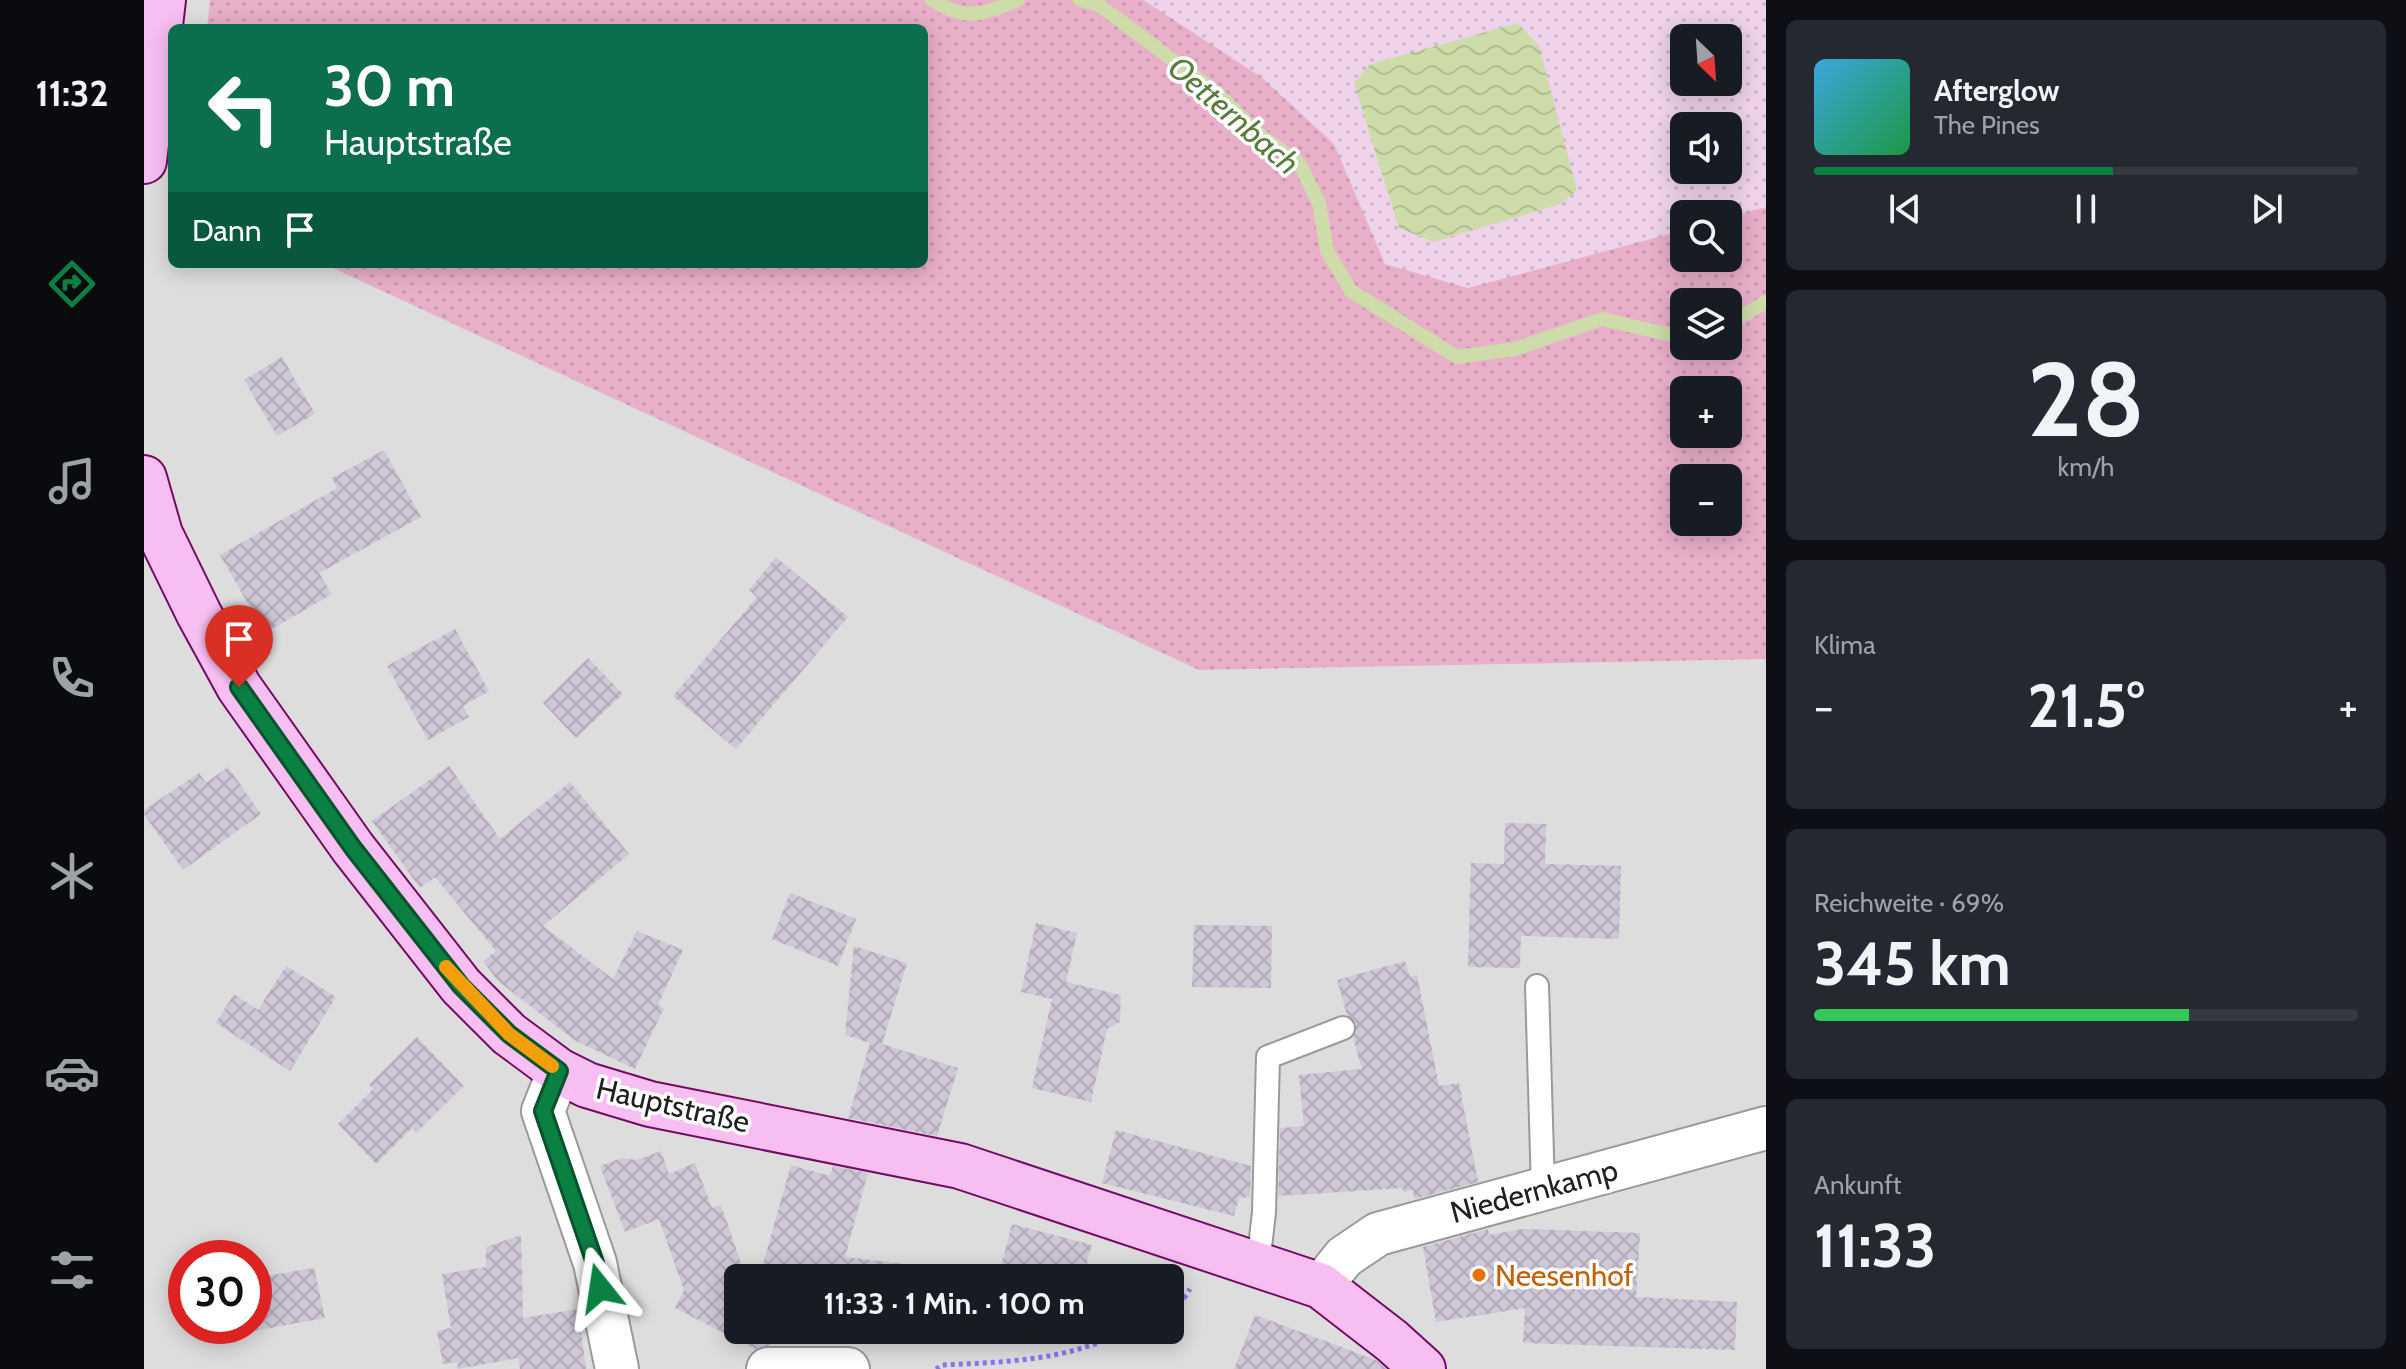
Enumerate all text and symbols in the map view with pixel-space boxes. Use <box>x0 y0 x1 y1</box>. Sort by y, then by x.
north arrow <box>1670 24 1742 96</box>
map controls <box>1670 24 1742 536</box>
water label: Oetternbach <box>1160 47 1308 183</box>
text: 30 m <box>324 52 455 120</box>
icon: left <box>192 56 296 160</box>
text: 11:32 <box>35 71 109 115</box>
text: Afterglow <box>1934 72 2060 109</box>
text: The Pines <box>1934 109 2040 141</box>
button: sound <box>1670 112 1742 184</box>
text: Hauptstraße <box>324 120 512 164</box>
icon: previous <box>1883 187 1927 231</box>
icon: pause <box>2064 187 2108 231</box>
icon: next <box>2245 187 2289 231</box>
button: search <box>1670 200 1742 272</box>
icon: arrive <box>278 208 322 252</box>
text: Dann <box>192 212 262 249</box>
icon: directions <box>44 256 100 312</box>
button: layers <box>1670 288 1742 360</box>
text: 28 <box>2027 336 2145 462</box>
button: + <box>1670 376 1742 448</box>
text: km/h <box>2058 451 2114 483</box>
icon: music <box>44 453 100 509</box>
button: − <box>1670 464 1742 536</box>
pin <box>205 605 273 687</box>
icon: arrive <box>217 617 261 661</box>
text: Klima <box>1814 629 1876 661</box>
icon: phone <box>44 650 100 706</box>
text: 21.5° <box>2028 669 2144 742</box>
text: − <box>1814 680 1833 733</box>
text: + <box>2339 680 2358 733</box>
icon: climate <box>44 848 100 904</box>
text: Reichweite · 69% <box>1814 887 2004 919</box>
text: 345 km <box>1814 927 2011 1000</box>
icon: car <box>44 1045 100 1101</box>
street label: Hauptstraße <box>593 1069 753 1141</box>
street label: Niedernkamp <box>1446 1151 1622 1231</box>
text: Ankunft <box>1814 1169 1902 1201</box>
text: 11:33 <box>1814 1209 1936 1282</box>
speed limit sign: 30 <box>168 1240 272 1344</box>
icon: filters <box>44 1242 100 1298</box>
position arrow <box>558 1246 642 1330</box>
place label: Neesenhof <box>1495 1257 1634 1294</box>
marker: Neesenhof <box>1470 1266 1488 1284</box>
text: 11:33 · 1 Min. · 100 m <box>823 1285 1085 1322</box>

